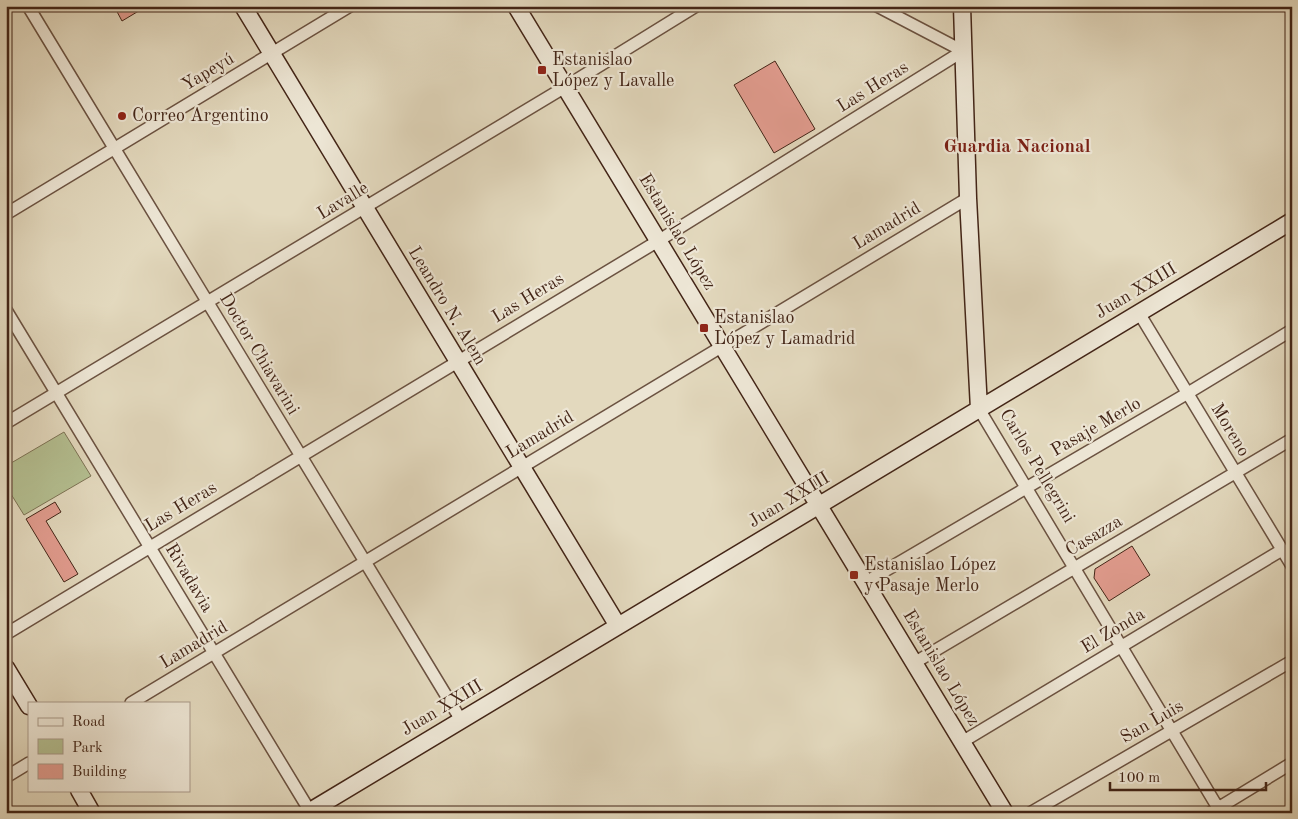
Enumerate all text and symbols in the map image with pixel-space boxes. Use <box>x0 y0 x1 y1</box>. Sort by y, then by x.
street label: Yapeyú <box>179 49 238 95</box>
place label: Estanislao López y Lavalle <box>552 51 674 90</box>
street label: Las Heras <box>834 58 912 116</box>
marker: Estanislao López y Lavalle <box>536 64 548 76</box>
place label: Correo Argentino <box>132 107 269 125</box>
marker: Correo Argentino <box>116 110 128 122</box>
district label: Guardia Nacional <box>943 138 1091 157</box>
street label: Estanislao López <box>635 171 719 293</box>
street label: Lavalle <box>314 179 372 223</box>
street label: Lamadrid <box>850 199 924 253</box>
street label: Leandro N. Alem <box>405 244 489 368</box>
street label: Juan XXIII <box>1092 260 1180 322</box>
street label: Las Heras <box>489 269 567 326</box>
street label: Doctor Chiavarini <box>216 290 302 418</box>
place label: Estanislao López y Lamadrid <box>714 309 855 348</box>
marker: Estanislao López y Lamadrid <box>698 322 710 334</box>
street label: Pasaje Merlo <box>1048 394 1144 460</box>
street label: Moreno <box>1207 400 1253 460</box>
street label: Carlos Pellegrini <box>996 406 1078 526</box>
street label: Lamadrid <box>503 408 577 462</box>
street label: Juan XXIII <box>745 469 833 531</box>
street label: Las Heras <box>142 478 220 535</box>
street label: Casazza <box>1063 512 1125 560</box>
street label: Rivadavia <box>162 541 216 616</box>
place label: Estanislao López y Pasaje Merlo <box>864 556 996 595</box>
marker: Estanislao López y Pasaje Merlo <box>848 569 860 581</box>
street label: El Zonda <box>1078 605 1148 657</box>
street label: Estanislao López <box>899 607 983 729</box>
street label: Lamadrid <box>157 618 231 672</box>
street label: Juan XXIII <box>398 677 486 739</box>
street label: San Luis <box>1118 697 1187 747</box>
legend <box>28 702 190 792</box>
text: Road <box>72 715 106 730</box>
text: Park <box>72 741 103 756</box>
scale bar <box>1110 759 1267 791</box>
text: Building <box>72 765 127 780</box>
text: 100 m <box>1118 771 1160 786</box>

